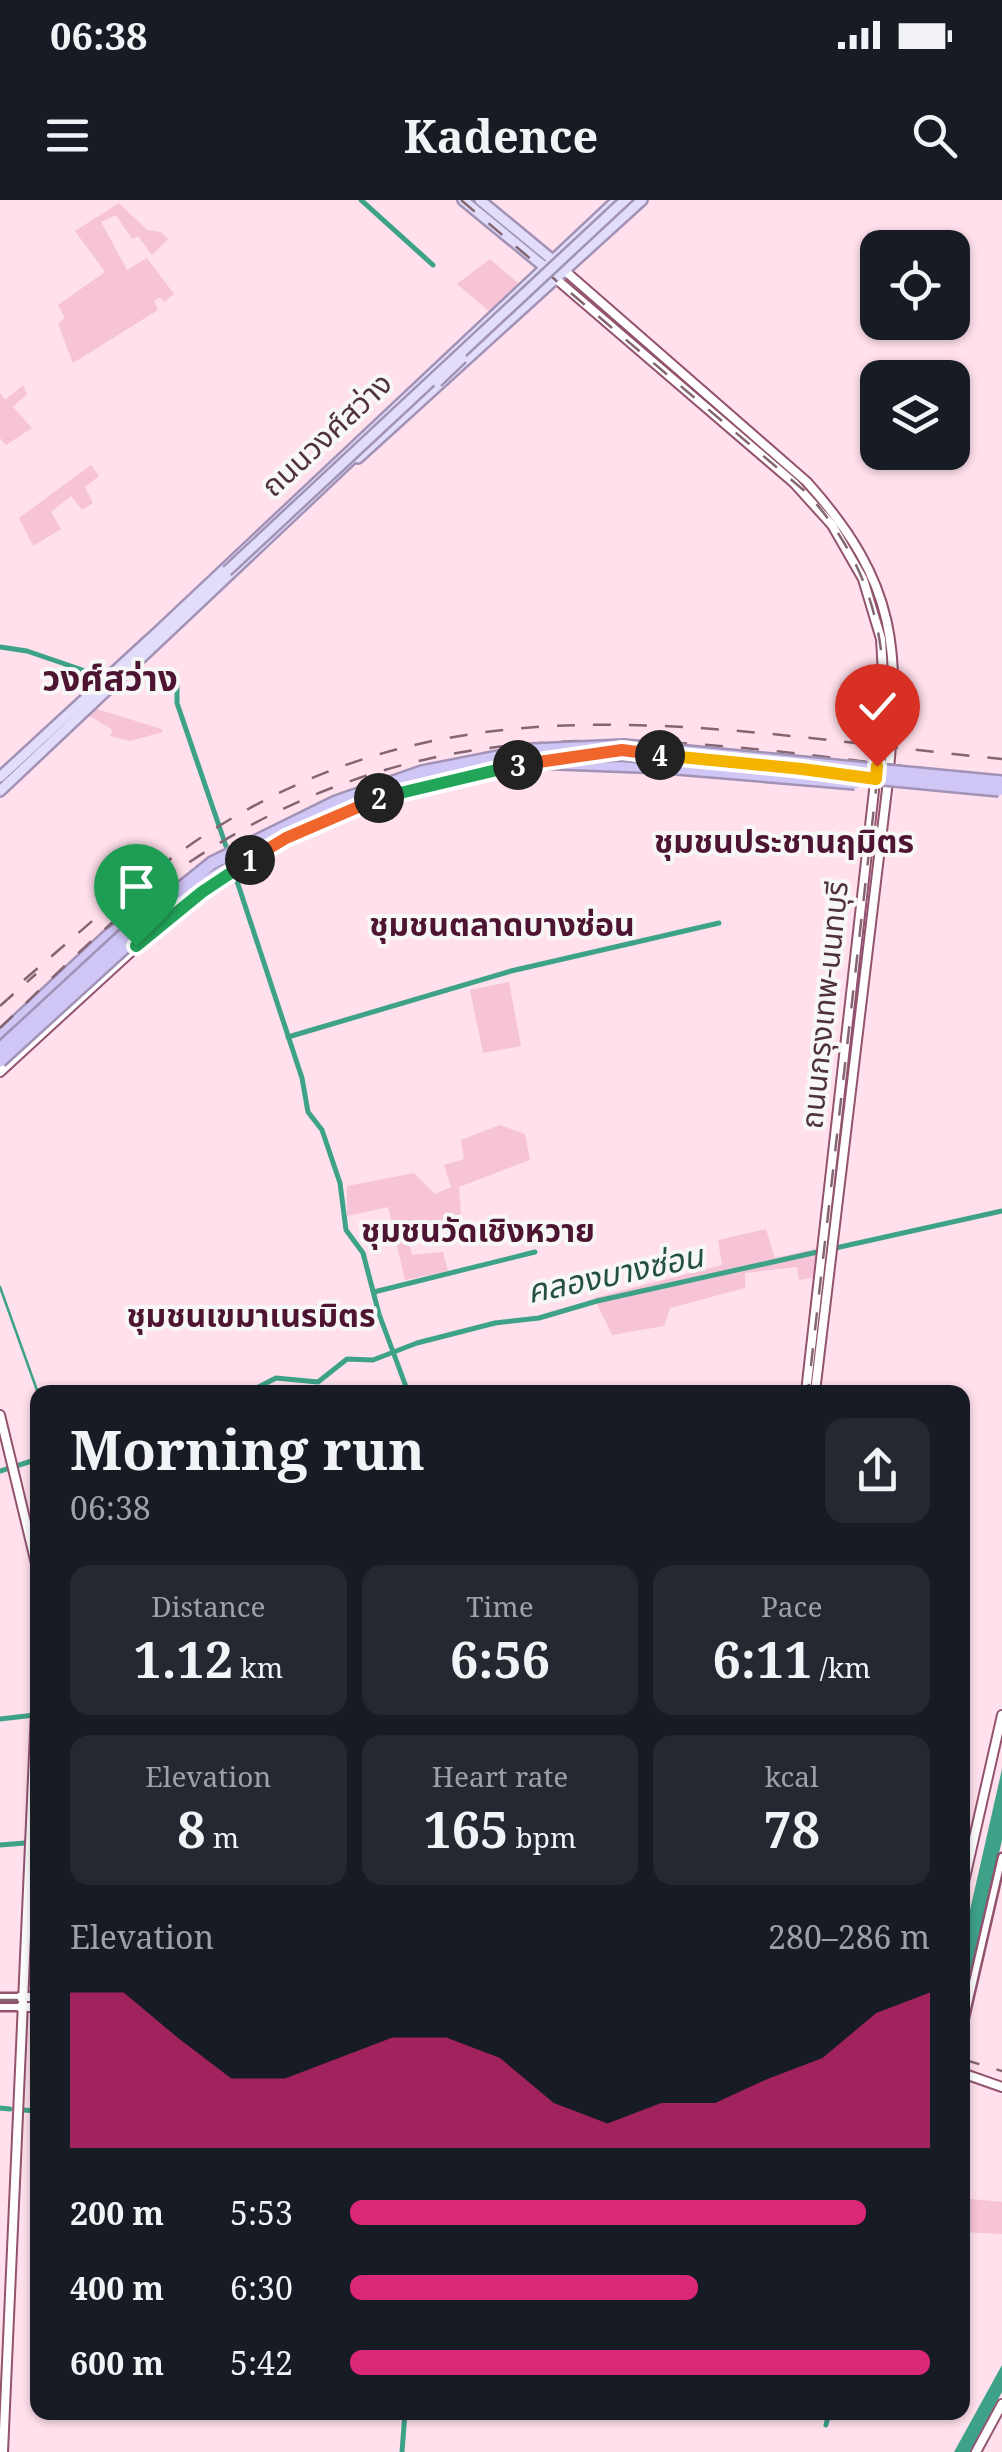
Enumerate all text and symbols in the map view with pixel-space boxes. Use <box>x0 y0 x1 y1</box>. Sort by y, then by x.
text: 06:38 <box>50 9 147 61</box>
text: Kadence <box>404 105 598 166</box>
icon: menu <box>40 108 95 163</box>
icon: search <box>907 108 962 163</box>
map controls <box>860 230 970 470</box>
button: locate <box>860 230 970 340</box>
button: layers <box>860 360 970 470</box>
street label: ถนนวงศ์สว่าง <box>252 363 400 505</box>
district label: วงศ์สว่าง <box>42 654 178 701</box>
pin <box>835 664 920 767</box>
icon: check <box>850 679 905 734</box>
pin: 4 <box>635 730 685 780</box>
text: 4 <box>652 736 668 774</box>
pin: 3 <box>493 740 543 790</box>
text: 3 <box>510 746 526 784</box>
pin: 2 <box>354 773 404 823</box>
text: 2 <box>371 779 387 817</box>
district label: ชุมชนประชานฤมิตร <box>654 819 914 862</box>
pin: 1 <box>225 835 275 885</box>
text: 1 <box>242 841 258 879</box>
pin <box>94 844 179 947</box>
icon: arrive <box>109 859 164 914</box>
street label: ถนนกรุงเทพ-นนทบุรี <box>790 879 857 1131</box>
district label: ชุมชนตลาดบางซ่อน <box>369 902 635 945</box>
district label: ชุมชนวัดเชิงหวาย <box>361 1208 595 1251</box>
water label: คลองบางซ่อน <box>523 1232 709 1312</box>
district label: ชุมชนเขมาเนรมิตร <box>126 1293 376 1336</box>
text: Morning run <box>70 1411 425 1486</box>
button: share <box>825 1418 930 1523</box>
text: 06:38 <box>70 1486 151 1529</box>
text: Distance <box>151 1587 266 1625</box>
text: Time <box>466 1587 534 1625</box>
text: Pace <box>761 1587 822 1625</box>
text: 1.12 <box>134 1625 233 1693</box>
text: 6:56 <box>450 1625 550 1693</box>
text: 6:11 <box>713 1625 813 1693</box>
text: km <box>233 1648 283 1686</box>
text: /km <box>813 1648 871 1686</box>
text: Elevation <box>145 1757 271 1795</box>
text: Heart rate <box>432 1757 568 1795</box>
text: kcal <box>765 1757 819 1795</box>
text: 8 <box>177 1795 206 1863</box>
text: 165 <box>424 1795 508 1863</box>
text: 78 <box>763 1795 820 1863</box>
text: m <box>206 1818 239 1856</box>
text: bpm <box>508 1818 576 1856</box>
text: Elevation <box>70 1915 214 1958</box>
text: 280–286 m <box>768 1915 930 1958</box>
text: 200 m <box>70 2191 164 2234</box>
text: 5:53 <box>230 2191 293 2234</box>
text: 400 m <box>70 2266 164 2309</box>
text: 6:30 <box>230 2266 293 2309</box>
text: 600 m <box>70 2341 164 2384</box>
text: 5:42 <box>230 2341 293 2384</box>

